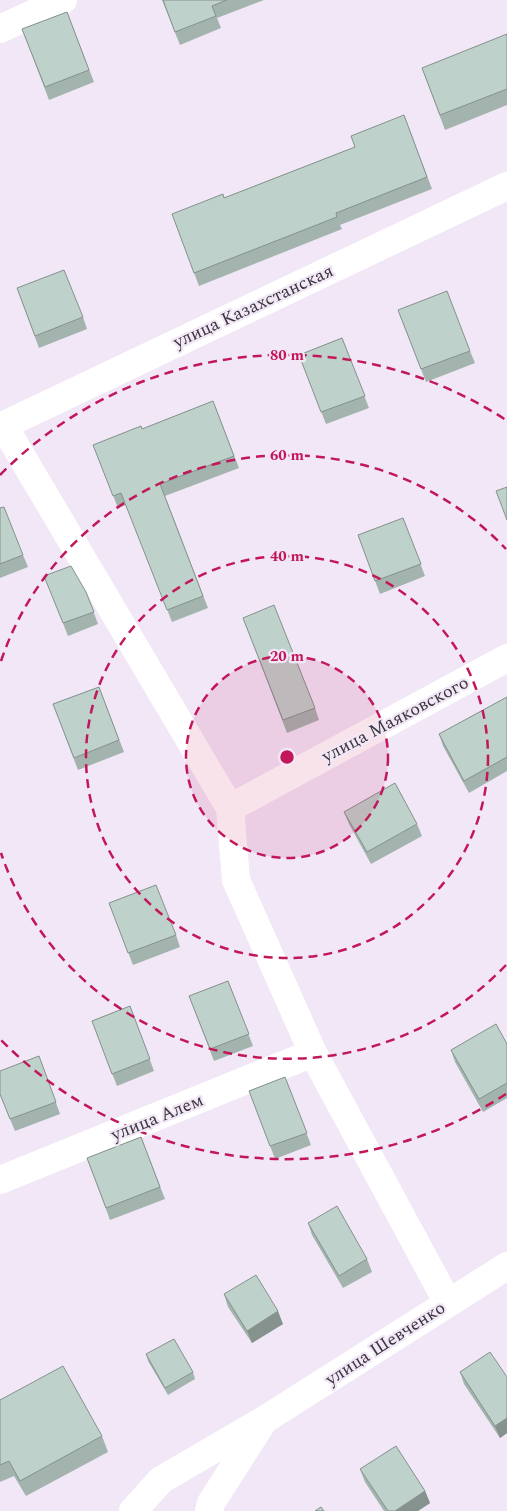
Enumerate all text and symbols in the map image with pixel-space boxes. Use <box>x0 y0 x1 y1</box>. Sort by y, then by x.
street label: улица Казахстанская <box>168 257 338 356</box>
text: 80 m <box>270 344 305 367</box>
text: 60 m <box>270 444 305 467</box>
text: 40 m <box>270 545 305 568</box>
text: 20 m <box>270 645 305 668</box>
street label: улица Маяковского <box>316 669 474 770</box>
centre of rings <box>278 748 296 766</box>
street label: улица Алем <box>106 1087 207 1149</box>
street label: улица Шевченко <box>319 1294 451 1393</box>

